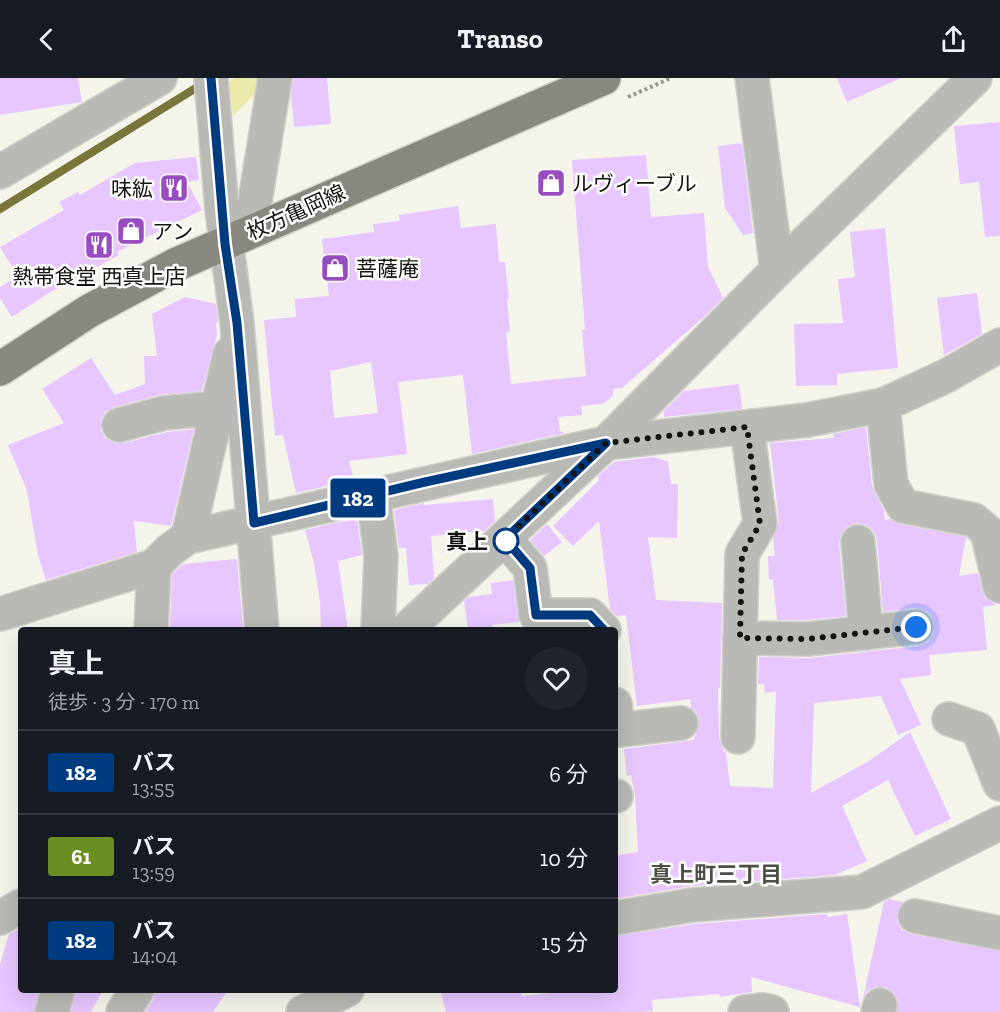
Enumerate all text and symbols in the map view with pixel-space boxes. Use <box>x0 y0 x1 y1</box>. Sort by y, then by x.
icon: back <box>30 23 63 56</box>
text: Transo <box>457 23 543 55</box>
icon: share <box>937 23 970 56</box>
shop icon: ルヴィーブル <box>535 167 567 199</box>
place label: ルヴィーブル <box>572 171 697 196</box>
restaurant icon: 味紘 <box>158 172 190 204</box>
place label: 味紘 <box>111 176 153 201</box>
street label: 枚方亀岡線 <box>243 179 349 245</box>
shop icon: アン <box>115 215 147 247</box>
place label: アン <box>152 219 193 244</box>
restaurant icon: 熱帯食堂 西真上店 <box>83 229 115 261</box>
shop icon: 菩薩庵 <box>319 252 351 284</box>
place label: 菩薩庵 <box>356 256 419 281</box>
place label: 熱帯食堂 西真上店 <box>13 264 185 289</box>
line badge: 182 <box>324 478 392 518</box>
text: 182 <box>342 486 374 511</box>
marker: 真上 <box>493 528 519 554</box>
place label: 真上 <box>446 529 488 554</box>
your location <box>901 612 931 642</box>
text: 真上 <box>48 647 104 680</box>
button: heart <box>525 647 588 710</box>
text: 徒歩 · 3 分 · 170 m <box>48 690 199 714</box>
text: バス <box>132 749 176 776</box>
text: 182 <box>65 760 97 785</box>
text: 6 分 <box>549 761 588 788</box>
text: 13:55 <box>132 776 174 800</box>
text: バス <box>132 833 176 860</box>
text: 61 <box>71 844 91 869</box>
text: 10 分 <box>540 845 588 872</box>
text: 13:59 <box>132 860 175 884</box>
district label: 真上町三丁目 <box>650 861 782 888</box>
text: バス <box>132 917 176 944</box>
text: 182 <box>65 928 97 953</box>
text: 15 分 <box>541 929 588 956</box>
text: 14:04 <box>132 944 177 968</box>

